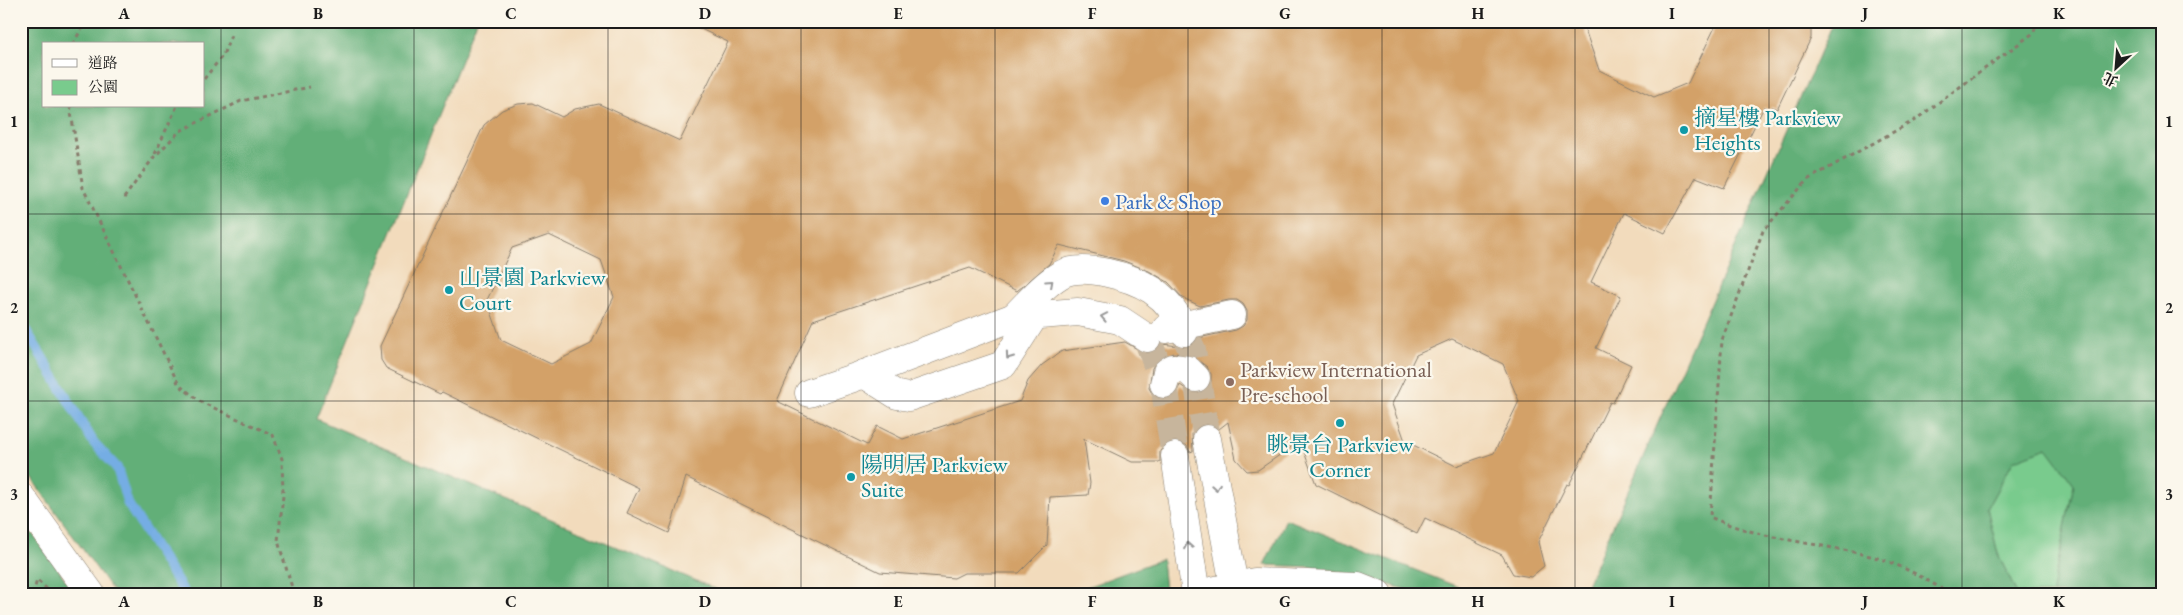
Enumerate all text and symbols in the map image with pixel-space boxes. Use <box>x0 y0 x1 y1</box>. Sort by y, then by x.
text: A <box>117 3 130 24</box>
text: B <box>313 3 323 24</box>
text: C <box>505 3 517 24</box>
text: D <box>699 3 711 24</box>
text: E <box>893 3 903 24</box>
text: F <box>1088 3 1097 24</box>
text: G <box>1279 3 1291 24</box>
text: H <box>1472 3 1485 24</box>
text: I <box>1669 3 1675 24</box>
text: J <box>1860 3 1868 24</box>
text: K <box>2053 3 2066 24</box>
legend <box>42 42 205 108</box>
north arrow <box>2090 42 2140 92</box>
text: 道路 <box>88 53 118 72</box>
text: 北 <box>2100 69 2121 91</box>
text: 公園 <box>88 77 118 96</box>
place label: 摘星樓 Parkview Heights <box>1694 103 1841 157</box>
text: 1 <box>10 111 18 132</box>
text: 1 <box>2165 111 2173 132</box>
marker: 摘星樓 Parkview Heights <box>1678 124 1690 136</box>
place label: Park & Shop <box>1115 187 1222 216</box>
marker: Park & Shop <box>1099 195 1111 207</box>
place label: 山景園 Parkview Court <box>459 263 606 317</box>
one-way arrow <box>1044 281 1053 289</box>
marker: 山景園 Parkview Court <box>443 284 455 296</box>
text: 2 <box>10 297 19 318</box>
text: 2 <box>2165 297 2174 318</box>
one-way arrow <box>1099 312 1108 323</box>
one-way arrow <box>1006 351 1015 360</box>
place label: Parkview International Pre-school <box>1240 355 1432 409</box>
marker: Parkview International Pre-school <box>1224 376 1236 388</box>
marker: 眺景台 Parkview Corner <box>1334 417 1346 429</box>
place label: 眺景台 Parkview Corner <box>1267 430 1414 484</box>
place label: 陽明居 Parkview Suite <box>861 450 1008 504</box>
marker: 陽明居 Parkview Suite <box>845 471 857 483</box>
one-way arrow <box>1211 483 1221 492</box>
text: 3 <box>10 484 18 505</box>
text: 3 <box>2165 484 2173 505</box>
one-way arrow <box>1184 541 1194 550</box>
text: A <box>117 591 130 612</box>
text: B <box>313 591 323 612</box>
text: C <box>505 591 517 612</box>
text: D <box>699 591 711 612</box>
text: E <box>893 591 903 612</box>
text: F <box>1088 591 1097 612</box>
text: G <box>1279 591 1291 612</box>
text: H <box>1472 591 1485 612</box>
text: I <box>1669 591 1675 612</box>
text: J <box>1860 591 1868 612</box>
text: K <box>2053 591 2066 612</box>

